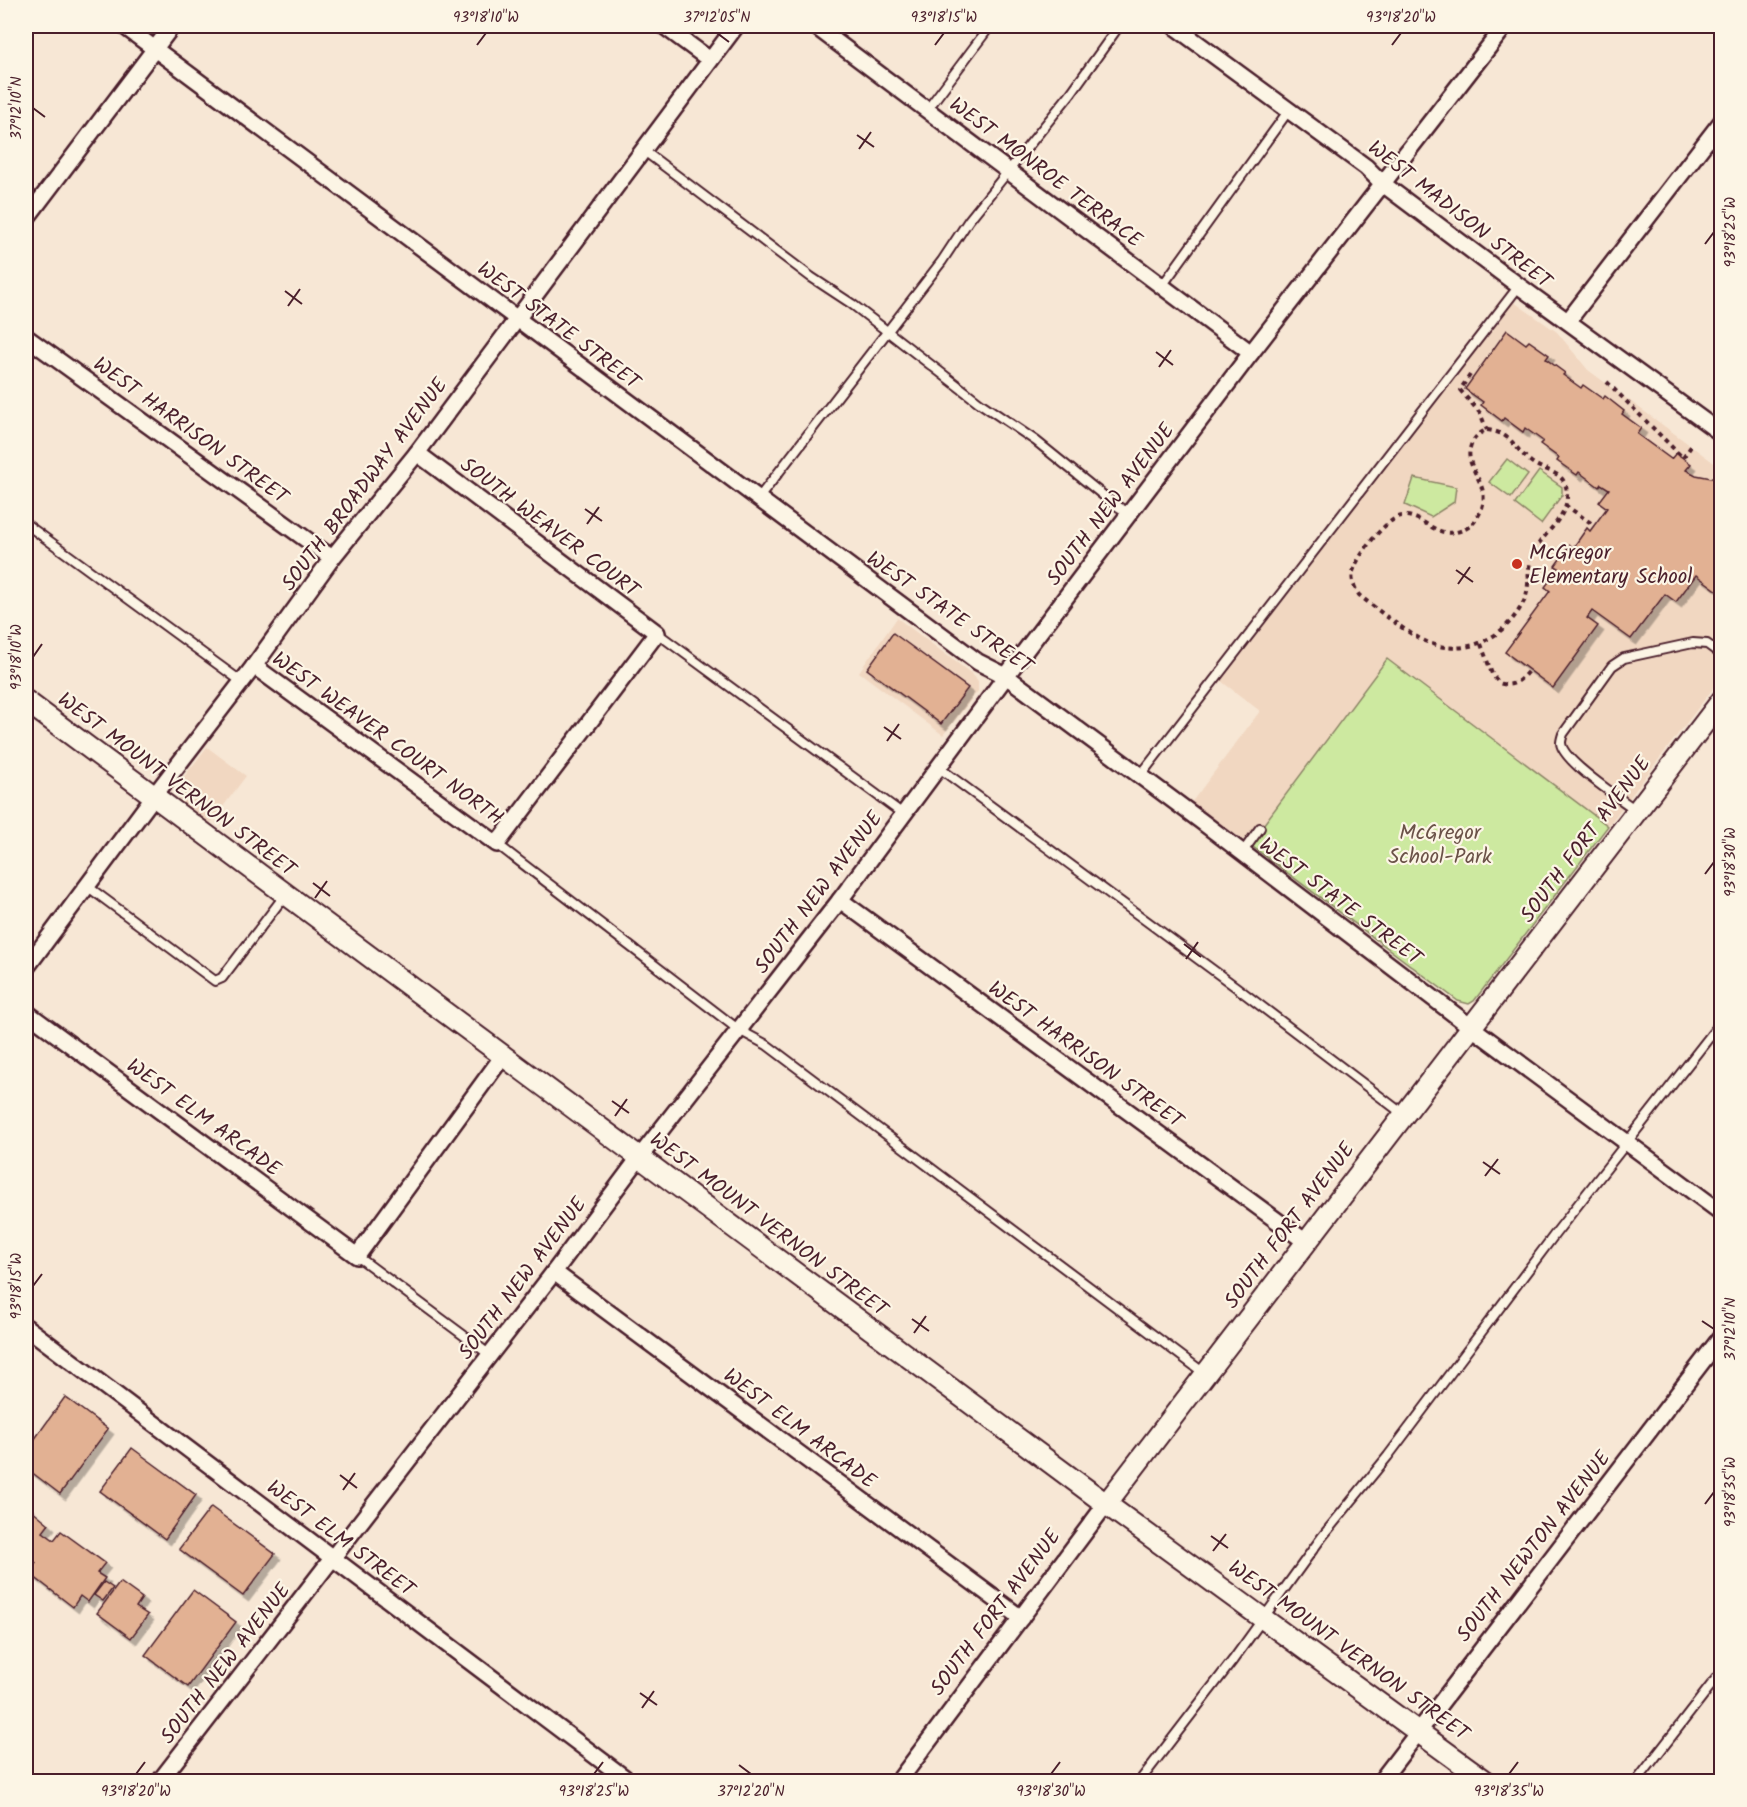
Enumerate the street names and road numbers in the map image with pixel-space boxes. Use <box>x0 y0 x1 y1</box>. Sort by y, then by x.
street label: WEST MONROE TERRACE <box>941 89 1149 257</box>
street label: WEST MADISON STREET <box>1360 133 1560 299</box>
street label: WEST STATE STREET <box>469 254 648 400</box>
street label: WEST HARRISON STREET <box>86 349 296 515</box>
street label: SOUTH BROADWAY AVENUE <box>274 371 457 599</box>
street label: SOUTH NEW AVENUE <box>1039 416 1184 593</box>
street label: SOUTH WEAVER COURT <box>452 450 647 608</box>
street label: WEST STATE STREET <box>859 543 1041 684</box>
street label: WEST WEAVER COURT NORTH <box>264 644 510 835</box>
street label: WEST MOUNT VERNON STREET <box>50 684 304 887</box>
street label: SOUTH FORT AVENUE <box>1512 749 1660 930</box>
street label: SOUTH NEW AVENUE <box>747 804 892 981</box>
street label: WEST STATE STREET <box>1251 830 1430 976</box>
street label: WEST HARRISON STREET <box>981 973 1191 1139</box>
street label: WEST ELM ARCADE <box>119 1051 288 1186</box>
street label: WEST MOUNT VERNON STREET <box>642 1124 896 1327</box>
street label: SOUTH FORT AVENUE <box>1216 1135 1364 1316</box>
street label: SOUTH NEW AVENUE <box>451 1190 596 1367</box>
street label: WEST ELM ARCADE <box>716 1361 883 1498</box>
street label: SOUTH NEWTON AVENUE <box>1449 1444 1620 1650</box>
street label: WEST ELM STREET <box>259 1472 423 1607</box>
street label: SOUTH FORT AVENUE <box>922 1522 1070 1703</box>
street label: WEST MOUNT VERNON STREET <box>1221 1552 1477 1751</box>
street label: SOUTH NEW AVENUE <box>153 1576 300 1752</box>

